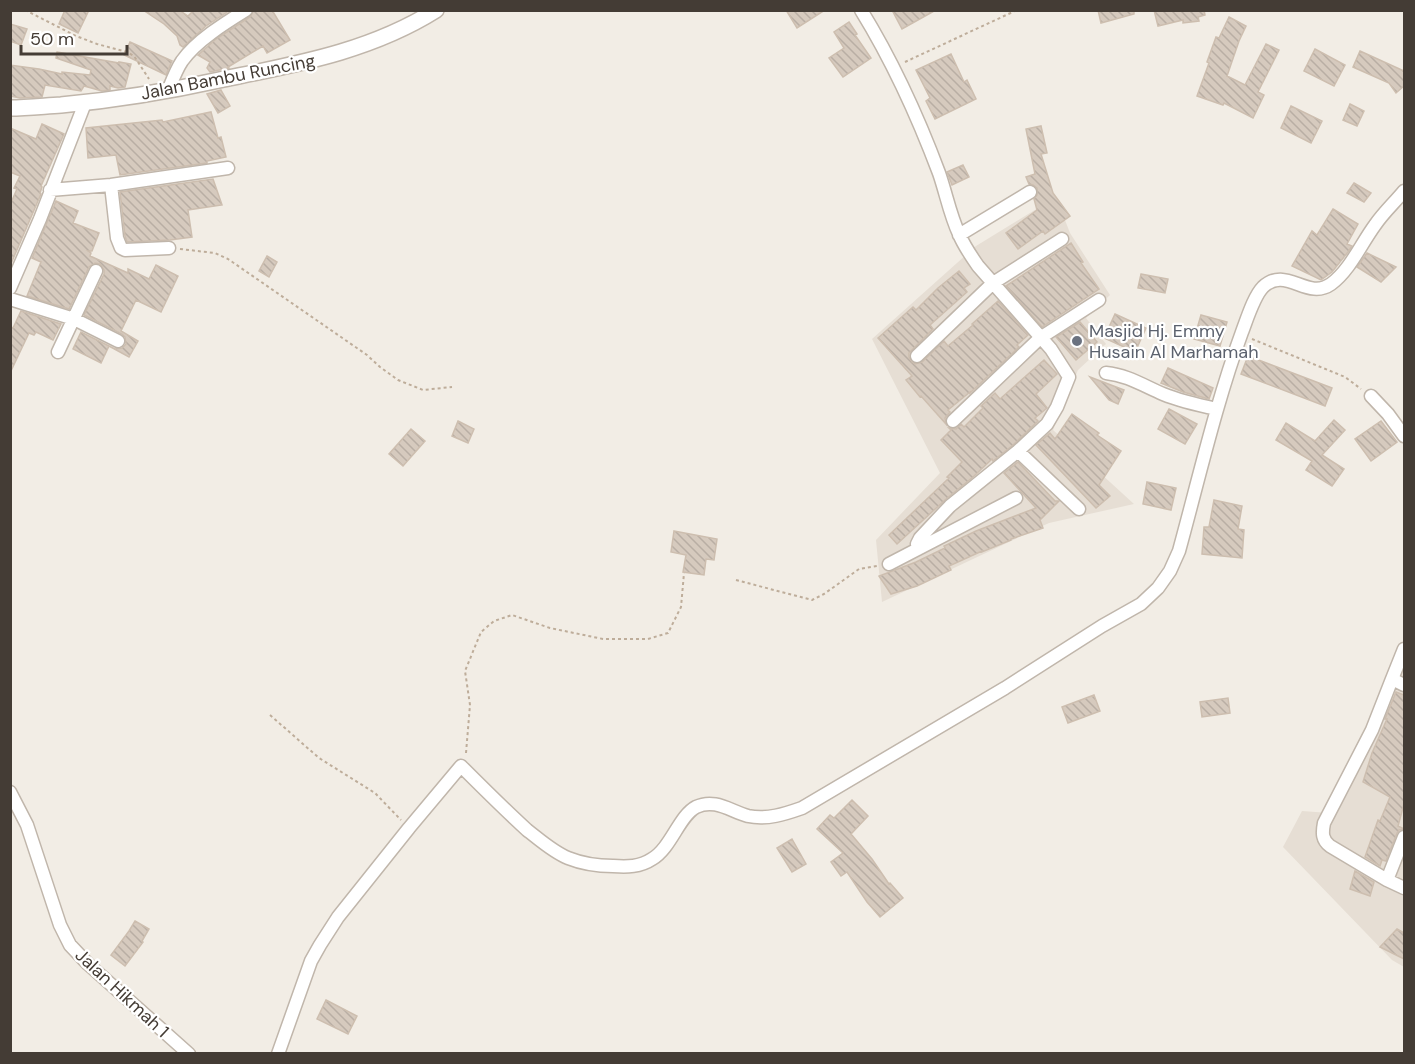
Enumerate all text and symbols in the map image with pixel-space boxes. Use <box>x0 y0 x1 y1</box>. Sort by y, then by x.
scale bar <box>21 18 128 56</box>
text: 50 m <box>30 27 74 51</box>
street label: Jalan Bambu Runcing <box>139 48 317 106</box>
place label: Masjid Hj. Emmy Husain Al Marhamah <box>1089 319 1259 364</box>
marker: Masjid Hj. Emmy Husain Al Marhamah <box>1070 334 1084 348</box>
street label: Jalan Hikmah 1 <box>70 943 174 1043</box>

